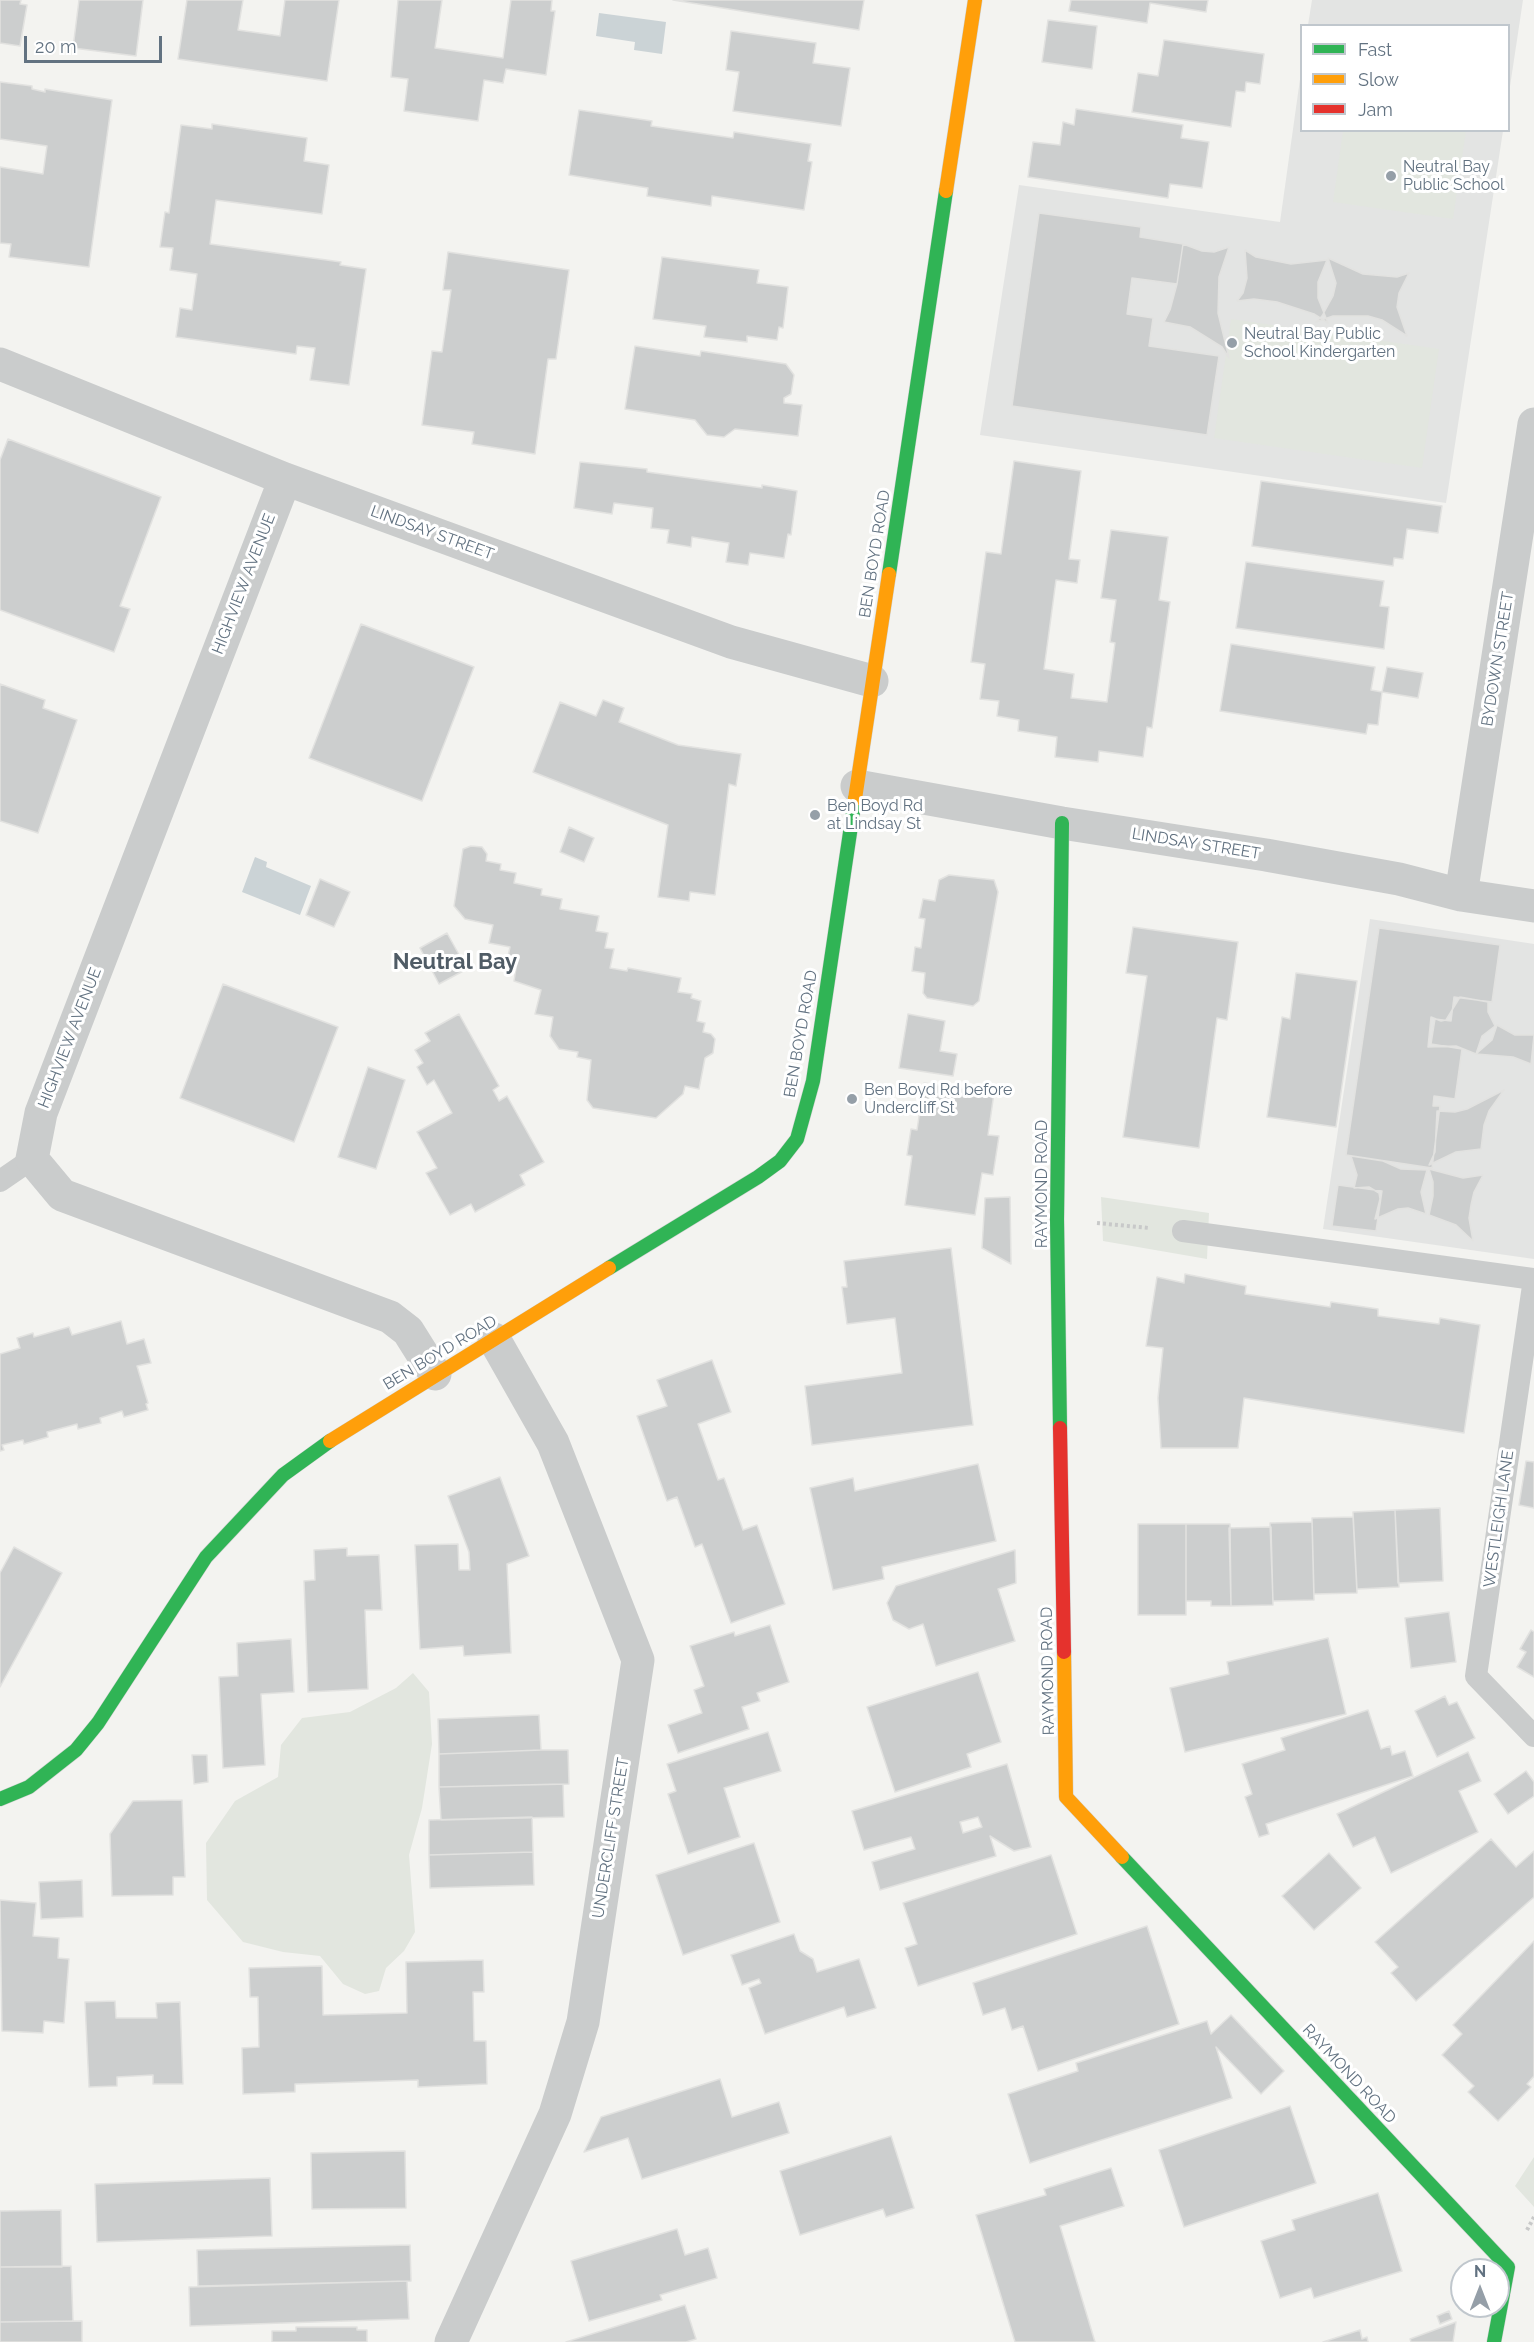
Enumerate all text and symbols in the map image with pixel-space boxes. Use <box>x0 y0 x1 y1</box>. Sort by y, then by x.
scale bar <box>27 24 165 62</box>
legend <box>1300 24 1510 132</box>
text: 20 m <box>35 36 77 57</box>
text: Fast <box>1358 39 1392 60</box>
text: Slow <box>1358 69 1399 90</box>
text: Jam <box>1358 99 1393 120</box>
place label: Neutral Bay Public School <box>1403 157 1504 195</box>
marker: Neutral Bay Public School <box>1384 169 1398 183</box>
place label: Neutral Bay Public School Kindergarten <box>1244 324 1395 362</box>
marker: Neutral Bay Public School Kindergarten <box>1225 336 1239 350</box>
street label: BEN BOYD ROAD <box>855 489 895 619</box>
street label: LINDSAY STREET <box>368 502 496 564</box>
street label: HIGHVIEW AVENUE <box>208 511 280 657</box>
street label: BYDOWN STREET <box>1478 590 1518 728</box>
place label: Ben Boyd Rd at Lindsay St <box>827 796 923 834</box>
marker: Ben Boyd Rd at Lindsay St <box>808 808 822 822</box>
street label: LINDSAY STREET <box>1130 824 1262 864</box>
district label: Neutral Bay <box>393 949 517 975</box>
street label: HIGHVIEW AVENUE <box>34 965 106 1111</box>
street label: BEN BOYD ROAD <box>780 969 822 1099</box>
place label: Ben Boyd Rd before Undercliff St <box>864 1080 1012 1118</box>
marker: Ben Boyd Rd before Undercliff St <box>845 1092 859 1106</box>
street label: RAYMOND ROAD <box>1032 1120 1052 1248</box>
street label: BEN BOYD ROAD <box>380 1312 500 1394</box>
street label: WESTLEIGH LANE <box>1480 1449 1518 1589</box>
street label: RAYMOND ROAD <box>1037 1607 1059 1735</box>
street label: UNDERCLIFF STREET <box>589 1756 633 1920</box>
street label: RAYMOND ROAD <box>1298 2020 1400 2128</box>
north arrow <box>1450 2258 1510 2318</box>
text: N <box>1474 2262 1486 2281</box>

